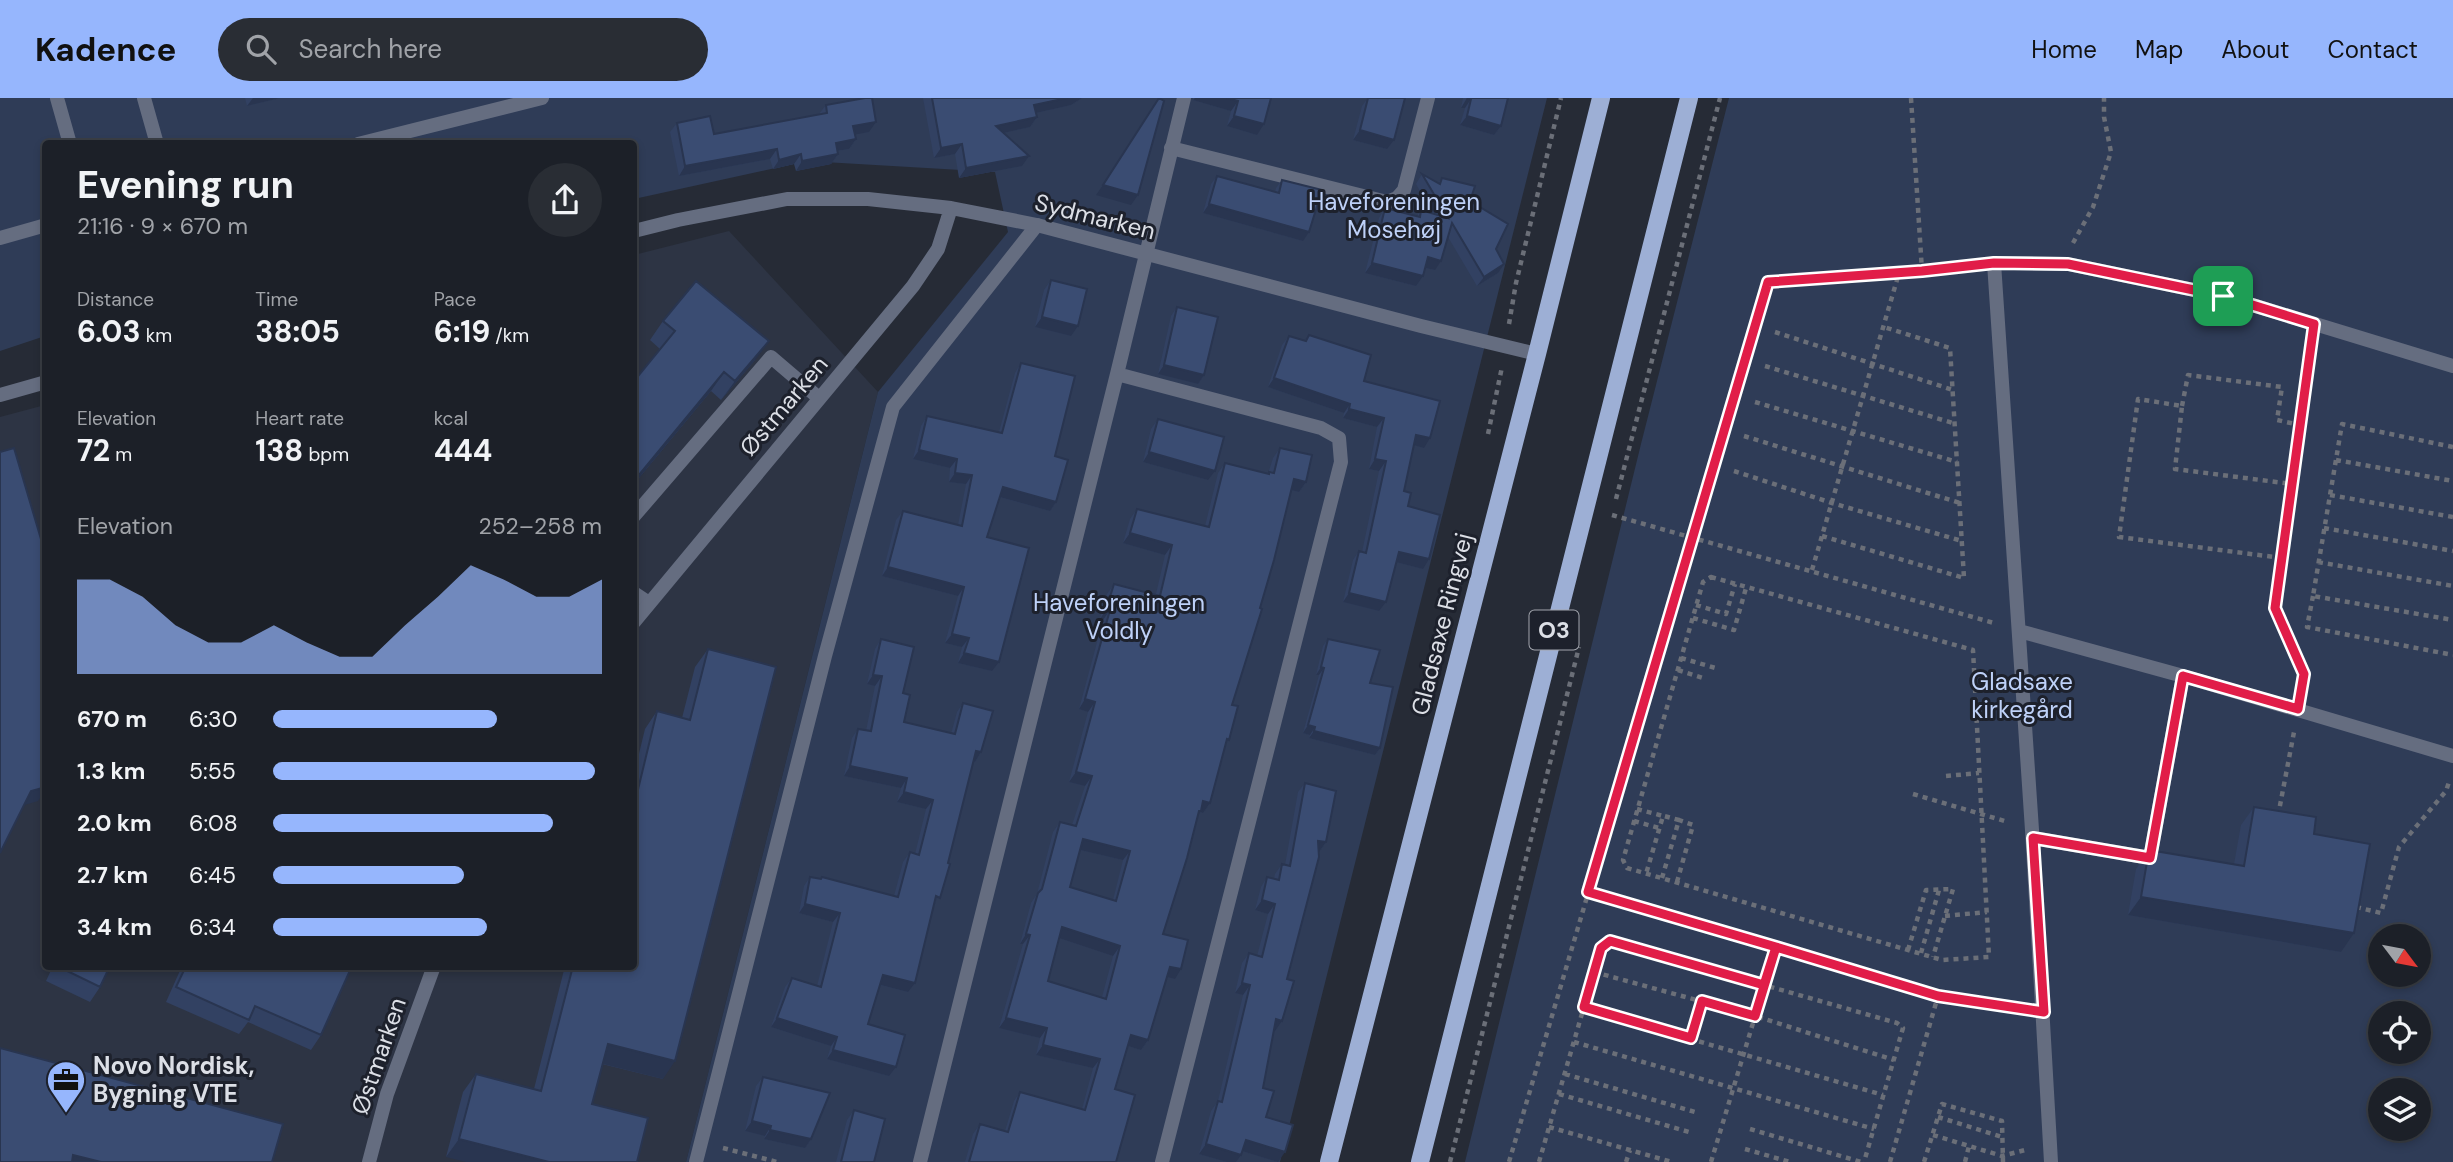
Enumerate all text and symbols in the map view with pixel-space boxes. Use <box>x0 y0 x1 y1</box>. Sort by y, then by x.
search box <box>218 18 708 81</box>
text: Kadence <box>35 28 176 71</box>
icon: search <box>242 30 280 68</box>
text: Search here <box>298 32 442 66</box>
text: Home <box>2031 34 2097 65</box>
text: Map <box>2135 34 2183 65</box>
text: About <box>2221 34 2290 65</box>
text: Contact <box>2328 34 2418 65</box>
text: Evening run <box>77 160 294 210</box>
button: share <box>528 163 602 237</box>
park label: Haveforeningen Mosehøj <box>1308 186 1480 245</box>
street label: Sydmarken <box>1032 187 1159 246</box>
text: 21:16 · 9 × 670 m <box>77 211 248 241</box>
pin <box>2193 266 2253 326</box>
icon: arrive <box>2204 277 2242 315</box>
text: Distance <box>77 287 154 312</box>
text: Time <box>255 287 298 312</box>
text: Pace <box>434 287 476 312</box>
text: 6.03 <box>77 312 141 351</box>
text: 38:05 <box>255 312 340 351</box>
text: 6:19 <box>434 312 490 351</box>
text: km <box>141 323 172 348</box>
text: /km <box>490 323 529 348</box>
street label: Østmarken <box>733 349 835 462</box>
text: Elevation <box>77 406 156 431</box>
text: Heart rate <box>255 406 344 431</box>
text: kcal <box>434 406 468 431</box>
text: 72 <box>77 431 110 470</box>
text: 138 <box>255 431 303 470</box>
text: 444 <box>434 431 492 470</box>
text: m <box>110 442 132 467</box>
text: bpm <box>303 442 349 467</box>
text: Elevation <box>77 511 173 541</box>
text: 252–258 m <box>479 511 602 541</box>
street label: Gladsaxe Ringvej <box>1404 529 1479 718</box>
park label: Haveforeningen Voldly <box>1033 587 1205 646</box>
road number: O3 <box>1530 610 1578 650</box>
park label: Gladsaxe kirkegård <box>1971 666 2073 725</box>
text: 670 m <box>77 704 147 734</box>
text: 6:30 <box>189 704 237 734</box>
text: 1.3 km <box>77 756 145 786</box>
text: 5:55 <box>189 756 236 786</box>
text: 2.0 km <box>77 808 152 838</box>
text: 6:08 <box>189 808 238 838</box>
text: 2.7 km <box>77 860 148 890</box>
text: 6:45 <box>189 860 236 890</box>
text: 3.4 km <box>77 912 152 942</box>
text: 6:34 <box>189 912 236 942</box>
north arrow <box>2368 924 2431 987</box>
map controls <box>2368 924 2431 1141</box>
street label: Østmarken <box>344 993 413 1118</box>
button: locate <box>2368 1001 2431 1064</box>
place label: Novo Nordisk, Bygning VTE <box>93 1050 255 1109</box>
office icon: Novo Nordisk, Bygning VTE <box>45 1059 87 1114</box>
button: layers <box>2368 1078 2431 1141</box>

